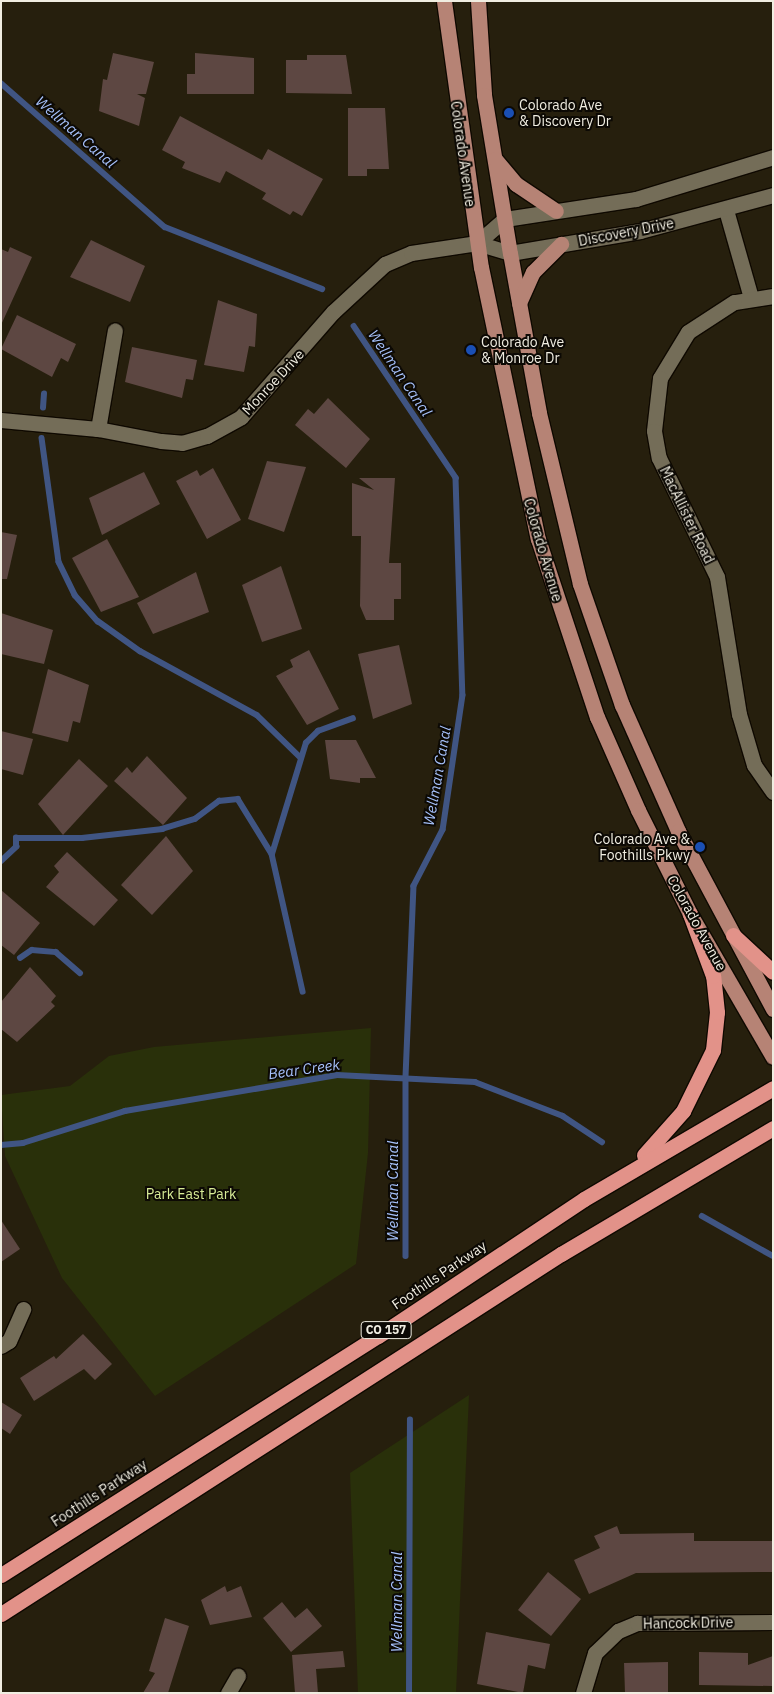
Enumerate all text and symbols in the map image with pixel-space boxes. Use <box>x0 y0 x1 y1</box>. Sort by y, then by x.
water label: Wellman Canal <box>32 92 120 172</box>
place label: Colorado Ave & Discovery Dr <box>519 97 611 130</box>
street label: Colorado Avenue <box>447 100 479 208</box>
marker: Colorado Ave & Discovery Dr <box>503 107 515 119</box>
street label: Discovery Drive <box>577 215 675 249</box>
water label: Wellman Canal <box>364 326 436 420</box>
place label: Colorado Ave & Monroe Dr <box>481 334 564 367</box>
marker: Colorado Ave & Monroe Dr <box>465 344 477 356</box>
street label: Monroe Drive <box>238 346 308 418</box>
street label: MacAllister Road <box>656 464 718 566</box>
street label: Colorado Avenue <box>520 496 566 604</box>
water label: Wellman Canal <box>419 725 455 827</box>
place label: Colorado Ave & Foothills Pkwy <box>594 831 690 864</box>
marker: Colorado Ave & Foothills Pkwy <box>694 841 706 853</box>
street label: Colorado Avenue <box>664 872 730 974</box>
water label: Bear Creek <box>267 1055 341 1083</box>
water label: Wellman Canal <box>384 1141 402 1241</box>
park label: Park East Park <box>146 1186 236 1202</box>
street label: Foothills Parkway <box>388 1237 490 1313</box>
road number: CO 157 <box>360 1320 412 1340</box>
street label: Foothills Parkway <box>48 1456 150 1530</box>
water label: Wellman Canal <box>388 1552 406 1652</box>
street label: Hancock Drive <box>643 1614 733 1632</box>

